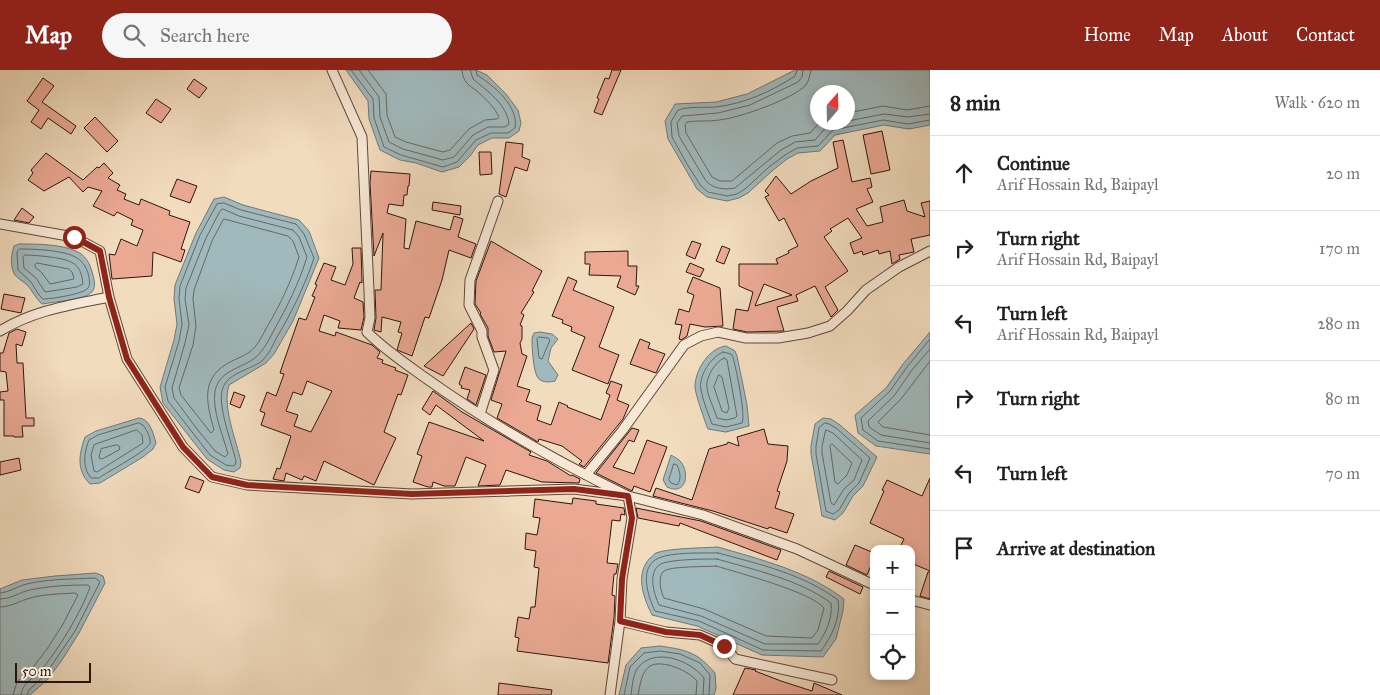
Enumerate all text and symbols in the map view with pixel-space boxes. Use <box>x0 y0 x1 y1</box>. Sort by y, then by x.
search box <box>102 13 452 58</box>
text: Map <box>25 20 72 50</box>
icon: search <box>120 21 148 49</box>
text: Search here <box>160 24 250 47</box>
text: Home <box>1084 24 1131 46</box>
text: Map <box>1159 24 1194 46</box>
text: About <box>1222 24 1268 46</box>
text: Contact <box>1296 24 1355 46</box>
north arrow <box>810 85 855 130</box>
text: 8 min <box>950 90 1000 116</box>
text: Walk · 620 m <box>1274 93 1360 112</box>
text: Continue <box>997 152 1070 175</box>
icon: ahead <box>950 159 978 187</box>
text: 20 m <box>1326 164 1360 183</box>
text: Arif Hossain Rd, Baipayl <box>997 175 1159 194</box>
route start <box>63 226 86 249</box>
text: Turn right <box>997 227 1080 250</box>
icon: right <box>950 234 978 262</box>
text: 170 m <box>1319 239 1360 258</box>
text: Arif Hossain Rd, Baipayl <box>997 250 1159 269</box>
text: Turn left <box>997 302 1067 325</box>
icon: left <box>950 309 978 337</box>
text: 280 m <box>1317 314 1360 333</box>
text: Arif Hossain Rd, Baipayl <box>997 325 1159 344</box>
icon: right <box>950 384 978 412</box>
text: Turn right <box>997 387 1080 410</box>
text: 80 m <box>1325 389 1360 408</box>
icon: left <box>950 459 978 487</box>
text: Turn left <box>997 462 1067 485</box>
text: 70 m <box>1325 464 1360 483</box>
icon: arrive <box>950 534 978 562</box>
text: Arrive at destination <box>997 537 1155 560</box>
map controls <box>870 545 915 680</box>
button: + <box>870 545 915 590</box>
button: − <box>870 590 915 635</box>
route end <box>713 635 736 658</box>
button: locate <box>870 635 915 680</box>
scale bar <box>15 660 91 683</box>
text: 50 m <box>22 663 51 680</box>

